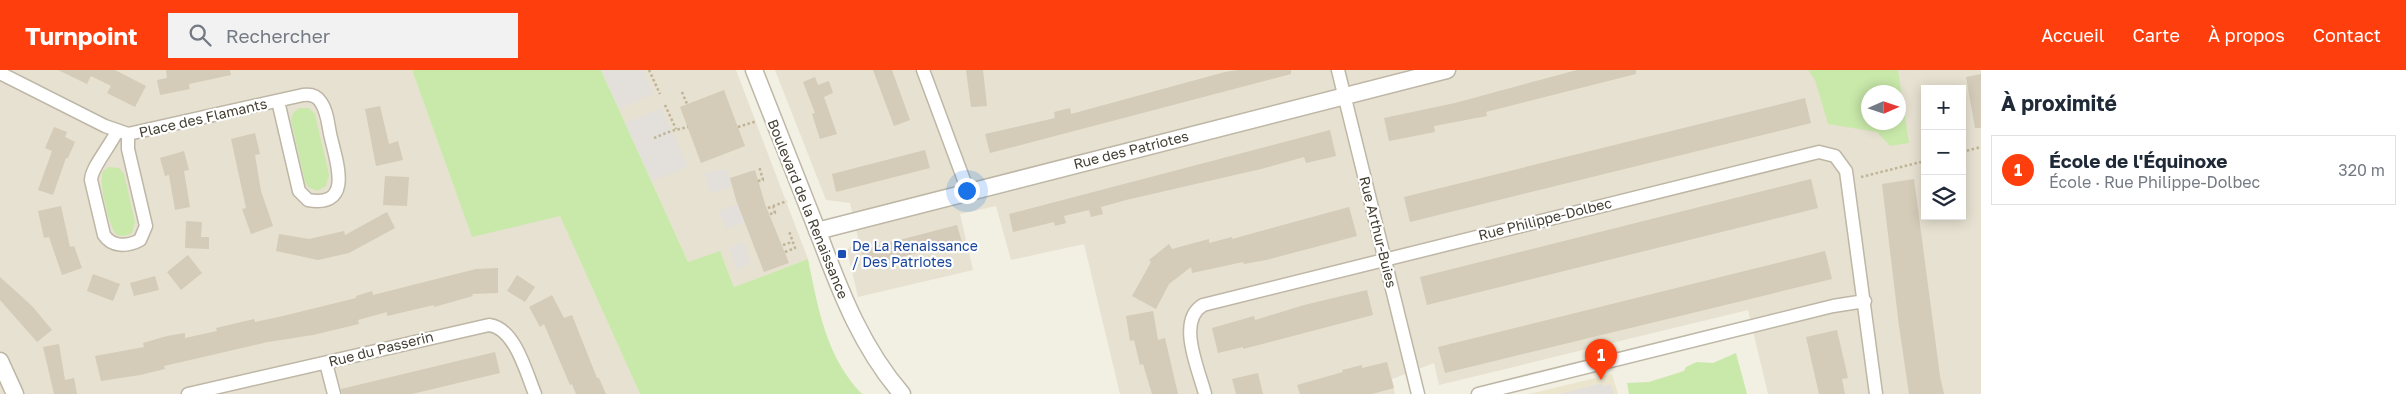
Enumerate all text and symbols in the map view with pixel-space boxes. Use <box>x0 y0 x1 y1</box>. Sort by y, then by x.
search box <box>168 13 518 58</box>
text: Turnpoint <box>25 21 138 50</box>
icon: search <box>186 21 214 49</box>
text: Rechercher <box>226 24 330 47</box>
text: Accueil <box>2041 24 2105 46</box>
text: Carte <box>2133 24 2180 46</box>
text: À propos <box>2208 24 2285 46</box>
text: Contact <box>2313 24 2381 46</box>
north arrow <box>1861 85 1906 130</box>
map controls <box>1921 85 1966 220</box>
button: + <box>1921 85 1966 130</box>
text: À proximité <box>2001 90 2117 116</box>
street label: Place des Flamants <box>137 94 269 141</box>
street label: Boulevard de la Renaissance <box>765 117 852 301</box>
street label: Rue des Patriotes <box>1072 127 1190 172</box>
button: − <box>1921 130 1966 175</box>
text: École de l'Équinoxe <box>2049 149 2228 172</box>
text: 1 <box>2014 160 2022 180</box>
text: 320 m <box>2338 160 2385 180</box>
text: École · Rue Philippe-Dolbec <box>2049 172 2260 192</box>
street label: Rue Arthur-Buies <box>1356 174 1401 289</box>
button: layers <box>1921 175 1966 220</box>
your location <box>954 178 980 204</box>
street label: Rue Philippe-Dolbec <box>1476 194 1614 243</box>
place label: De La Renaissance / Des Patriotes <box>852 237 978 270</box>
marker: De La Renaissance / Des Patriotes <box>836 248 848 260</box>
street label: Rue du Passerin <box>327 327 435 370</box>
pin: 1 <box>1585 339 1617 380</box>

